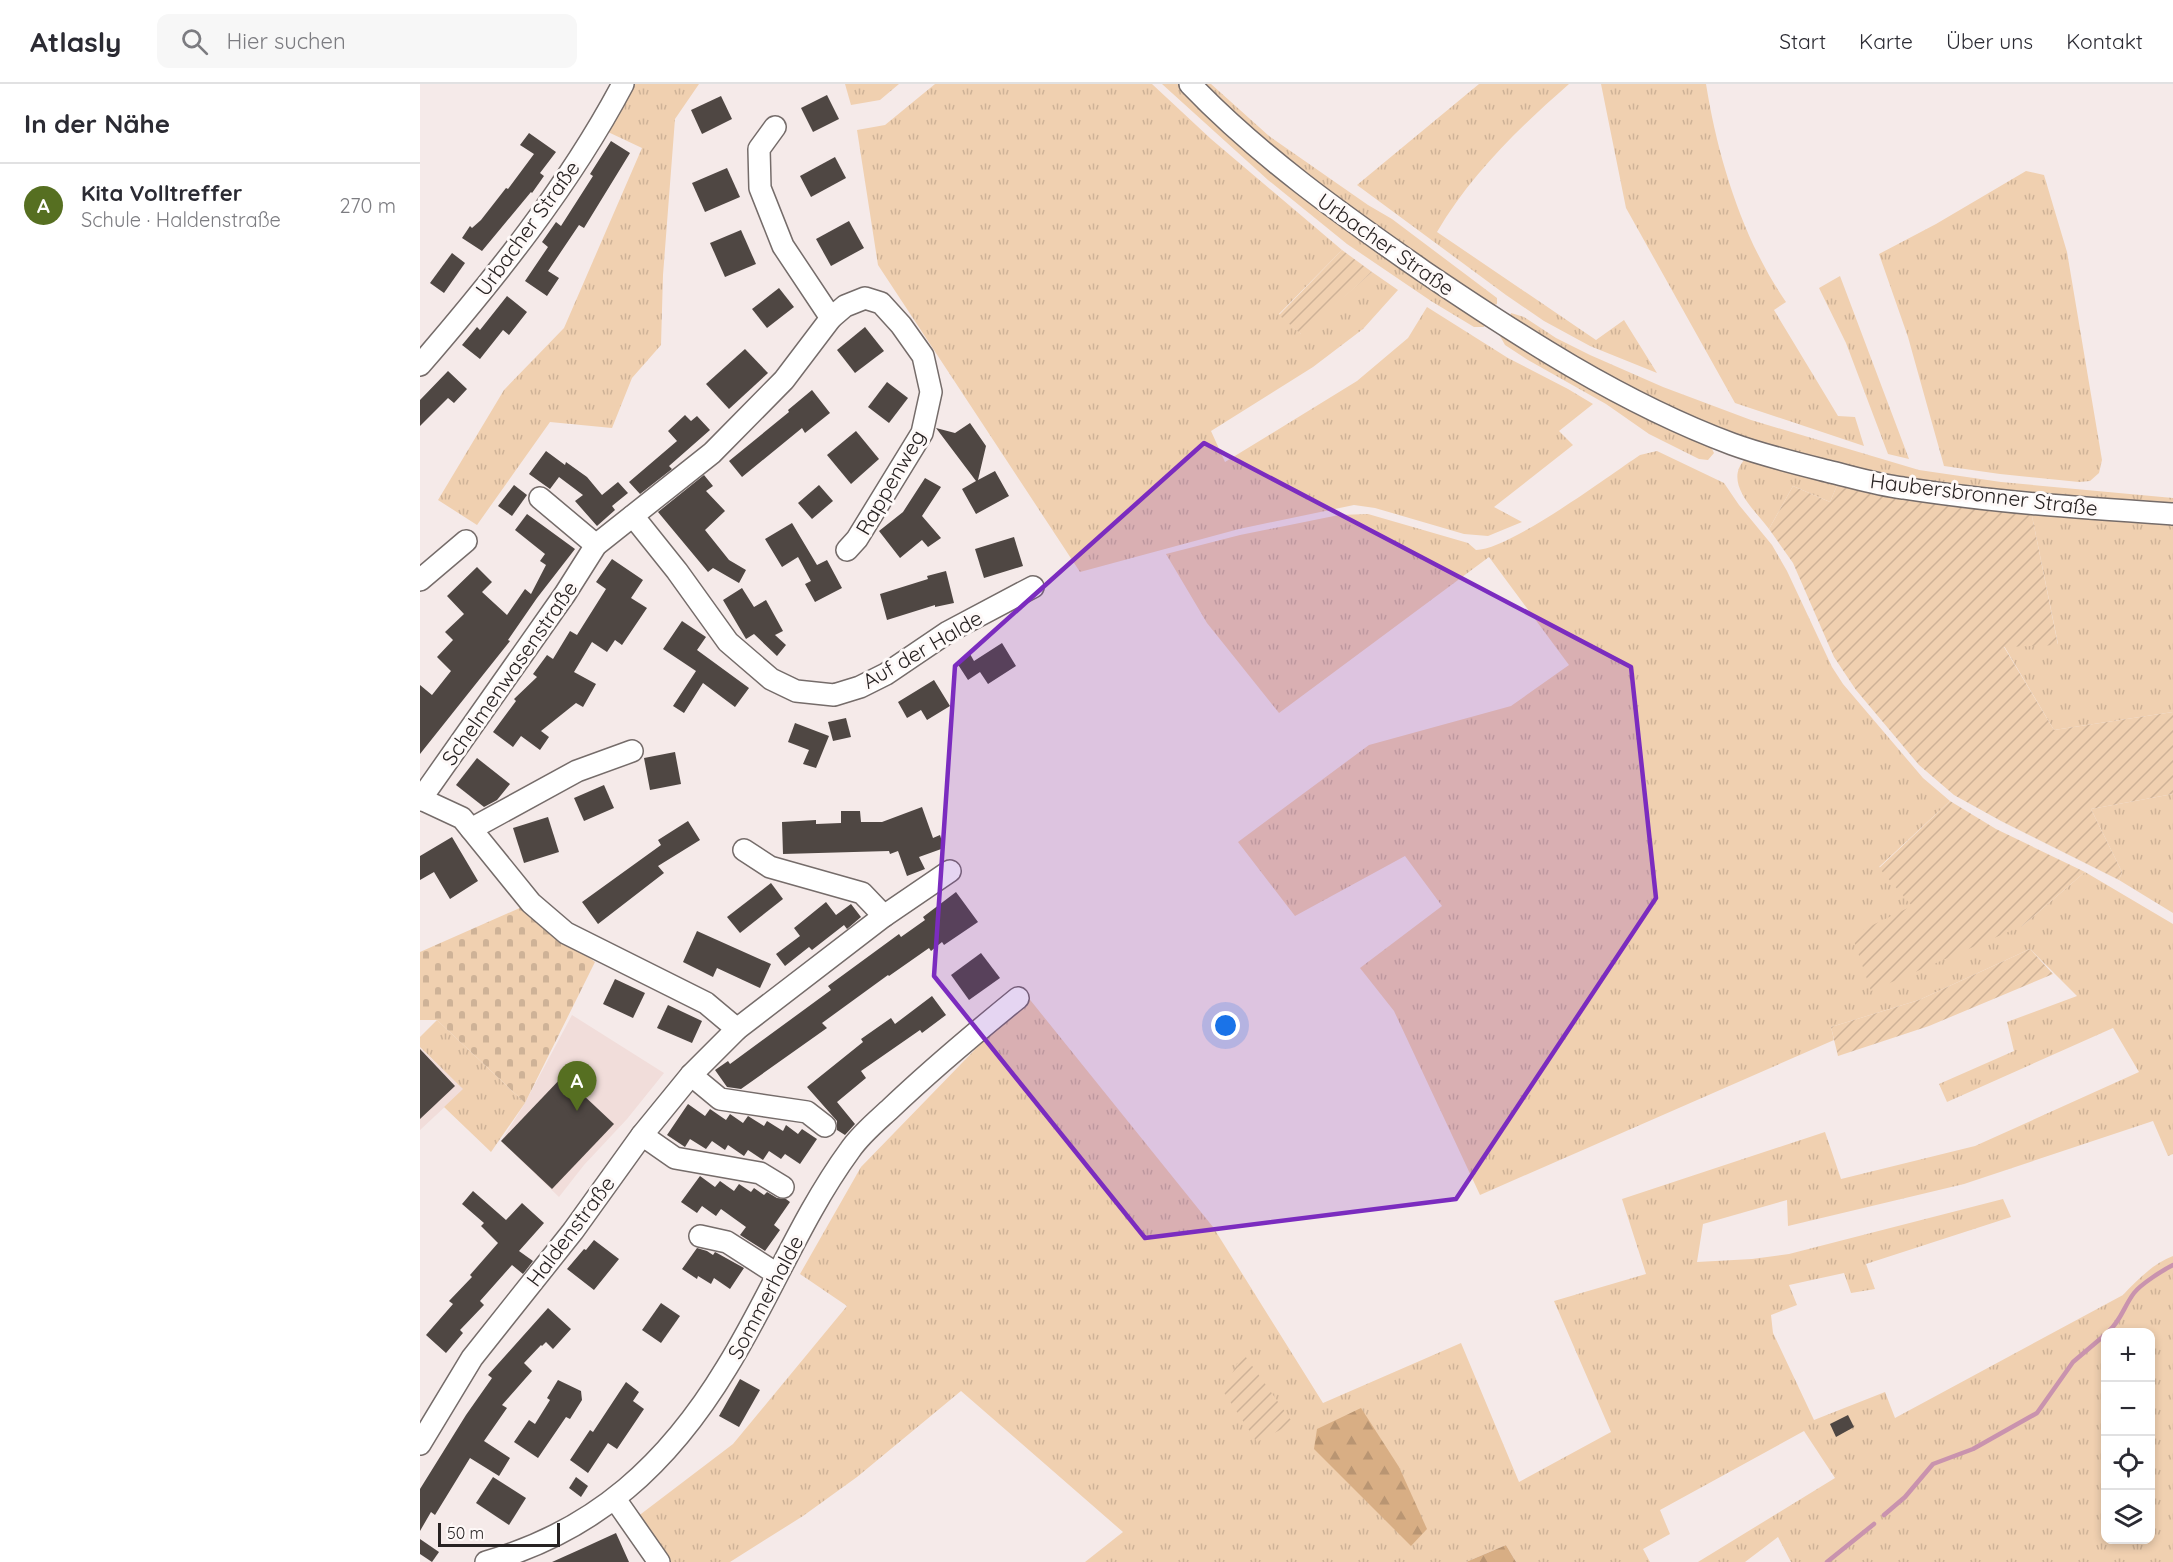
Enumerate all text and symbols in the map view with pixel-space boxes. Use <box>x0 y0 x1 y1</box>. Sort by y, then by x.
search box <box>157 14 577 68</box>
text: Atlasly <box>30 24 121 59</box>
icon: search <box>178 25 211 58</box>
text: Hier suchen <box>226 27 346 55</box>
text: Start <box>1779 28 1826 54</box>
text: Karte <box>1859 28 1913 54</box>
text: Über uns <box>1946 28 2033 54</box>
text: Kontakt <box>2066 28 2143 54</box>
text: In der Nähe <box>24 107 170 140</box>
street label: Urbacher Straße <box>469 155 585 301</box>
text: Kita Volltreffer <box>81 179 242 207</box>
street label: Urbacher Straße <box>1313 187 1459 301</box>
text: A <box>37 193 50 218</box>
text: 270 m <box>339 193 396 218</box>
text: Schule · Haldenstraße <box>81 207 281 232</box>
street label: Rappenweg <box>849 425 931 539</box>
street label: Haubersbronner Straße <box>1869 467 2099 521</box>
street label: Schelmenwasenstraße <box>436 576 582 770</box>
street label: Auf der Halde <box>857 604 987 694</box>
your location <box>1211 1011 1240 1040</box>
pin: A <box>558 1062 596 1111</box>
street label: Haldenstraße <box>520 1171 620 1291</box>
street label: Sommerhalde <box>721 1231 809 1363</box>
map controls <box>2101 1328 2155 1544</box>
button: + <box>2101 1328 2155 1382</box>
button: − <box>2101 1382 2155 1436</box>
button: locate <box>2101 1436 2155 1490</box>
button: layers <box>2101 1490 2155 1544</box>
scale bar <box>438 1520 560 1548</box>
text: 50 m <box>447 1523 484 1543</box>

